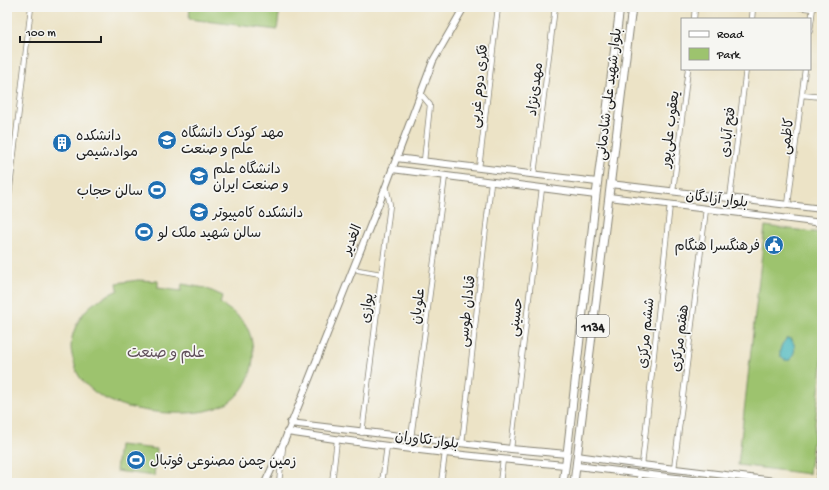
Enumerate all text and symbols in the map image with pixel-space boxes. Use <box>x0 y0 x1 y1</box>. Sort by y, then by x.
scale bar <box>20 18 101 44</box>
legend <box>681 18 811 70</box>
text: 100 m <box>25 27 56 41</box>
street label: بلوار شهید علی شادمانی <box>594 27 627 161</box>
text: Road <box>717 29 744 43</box>
street label: فکری دوم غربی <box>468 44 493 129</box>
text: Park <box>716 49 742 63</box>
street label: مهدی‌نژاد <box>525 61 548 117</box>
street label: یعقوب علی‌پور <box>658 90 685 170</box>
street label: فتح آبادی <box>717 106 741 159</box>
street label: کاظمی <box>778 117 799 156</box>
place label: مهد کودک دانشگاه علم و صنعت <box>181 124 284 159</box>
place label: دانشکده مواد،شیمی <box>76 129 138 162</box>
school or university icon: مهد کودک دانشگاه علم و صنعت <box>156 129 178 151</box>
building icon: دانشکده مواد،شیمی <box>51 132 73 154</box>
place label: دانشگاه علم و صنعت ایران <box>213 160 289 195</box>
school or university icon: دانشگاه علم و صنعت ایران <box>188 165 210 187</box>
sports icon: سالن حجاب <box>146 179 168 201</box>
place label: سالن حجاب <box>77 184 143 201</box>
street label: بلوار آزادگان <box>685 186 749 213</box>
school or university icon: دانشکده کامپیوتر <box>188 201 210 223</box>
place label: دانشکده کامپیوتر <box>212 206 303 223</box>
sports icon: سالن شهید ملک لو <box>133 221 155 243</box>
street label: الغدیر <box>339 222 367 258</box>
place label: سالن شهید ملک لو <box>157 226 261 243</box>
public building icon: فرهنگسرا هنگام <box>763 234 785 256</box>
place label: فرهنگسرا هنگام <box>674 237 760 256</box>
street label: قنادان طوسی <box>456 274 481 348</box>
street label: علویان <box>409 287 430 325</box>
street label: پوازی <box>358 292 379 324</box>
street label: حسینی <box>507 297 528 338</box>
street label: ششم مرکزی <box>635 297 660 369</box>
street label: هفتم مرکزی <box>669 304 694 373</box>
road number: 1134 <box>577 315 609 337</box>
district label: علم و صنعت <box>127 345 205 364</box>
street label: بلوار تکاوران <box>394 429 460 454</box>
sports icon: زمین چمن مصنوعی فوتبال <box>125 449 147 471</box>
place label: زمین چمن مصنوعی فوتبال <box>150 454 296 471</box>

